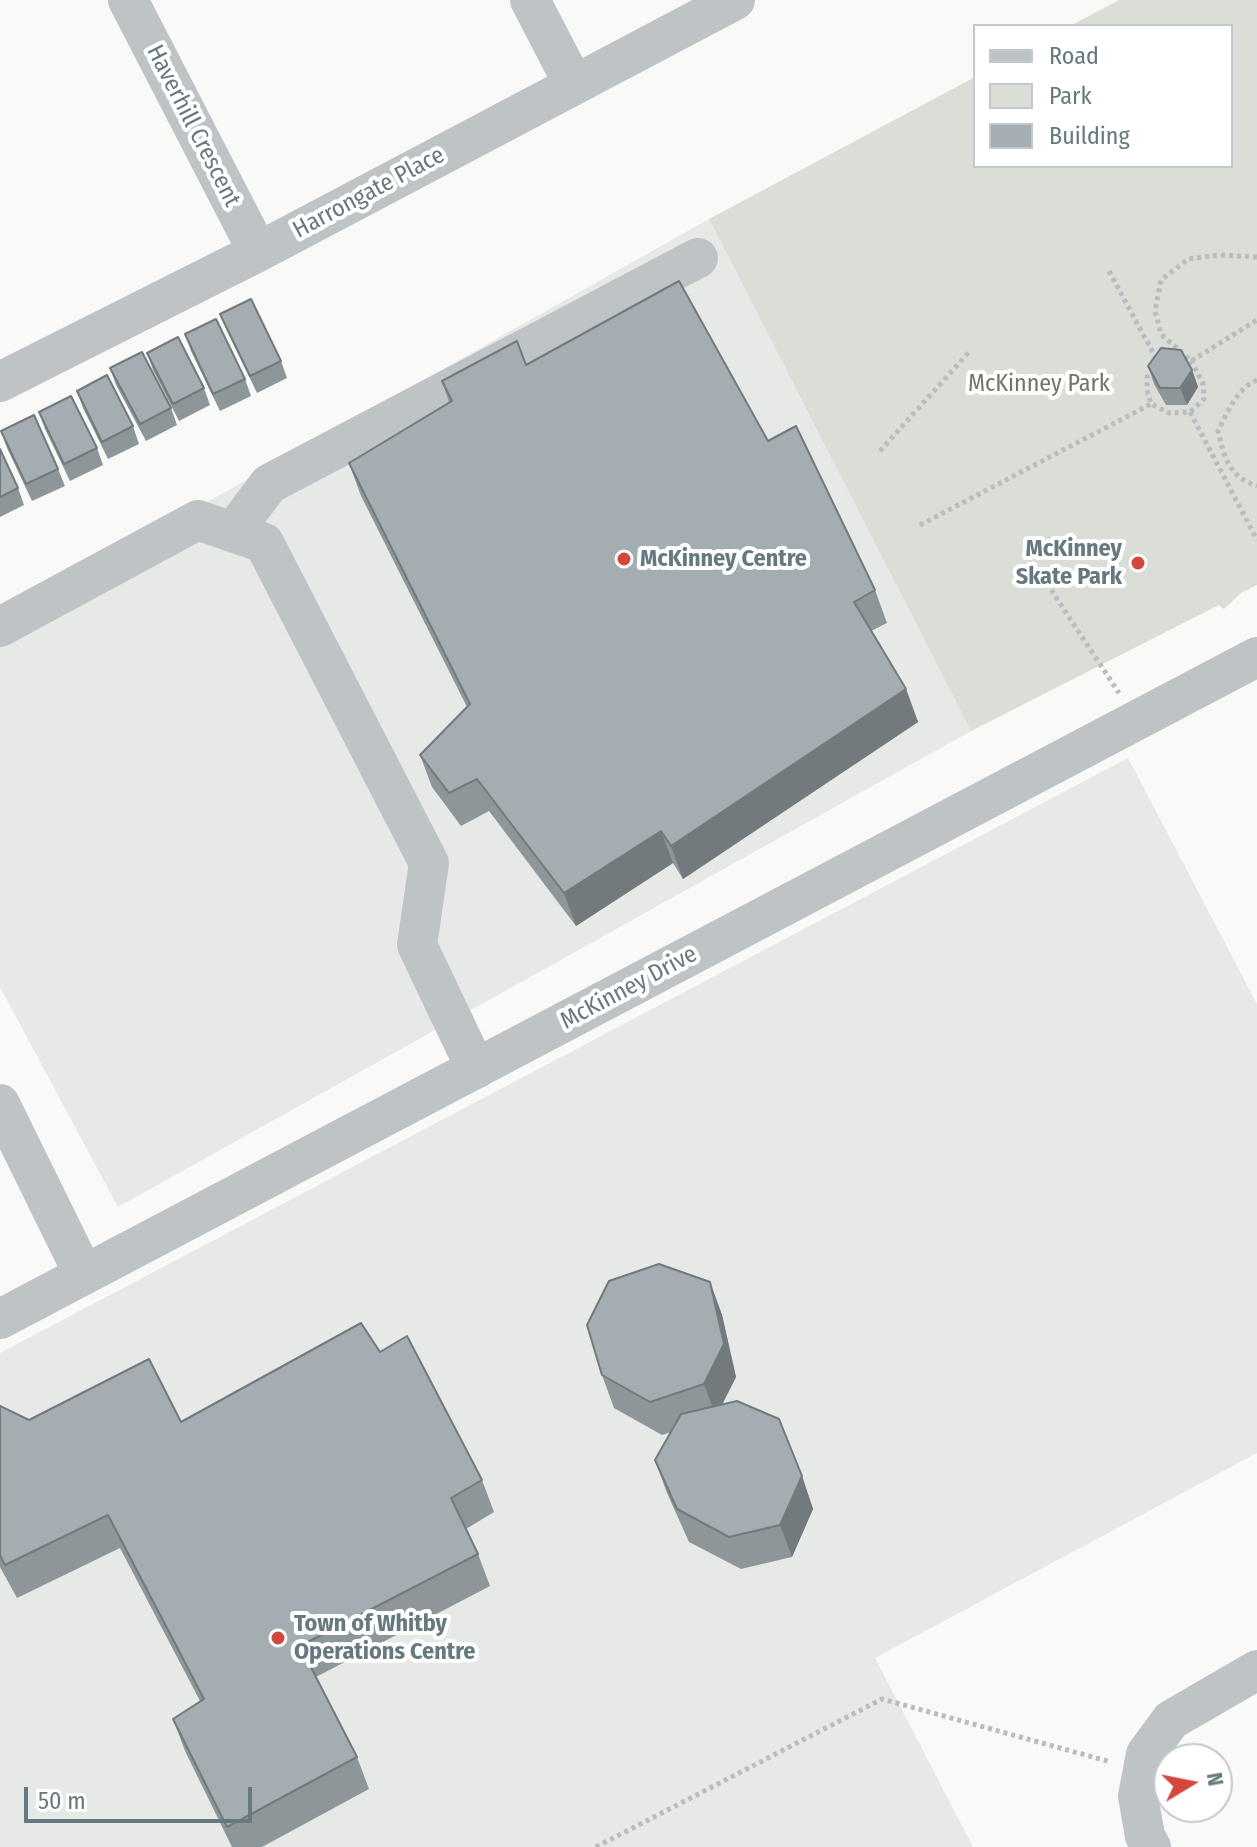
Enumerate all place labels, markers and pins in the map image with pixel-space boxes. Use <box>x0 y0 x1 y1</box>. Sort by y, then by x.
place label: McKinney Skate Park <box>1016 535 1122 591</box>
place label: McKinney Centre <box>640 545 807 573</box>
marker: McKinney Centre <box>615 550 633 568</box>
marker: McKinney Skate Park <box>1129 554 1147 572</box>
place label: Town of Whitby Operations Centre <box>294 1610 475 1666</box>
marker: Town of Whitby Operations Centre <box>269 1629 287 1647</box>

